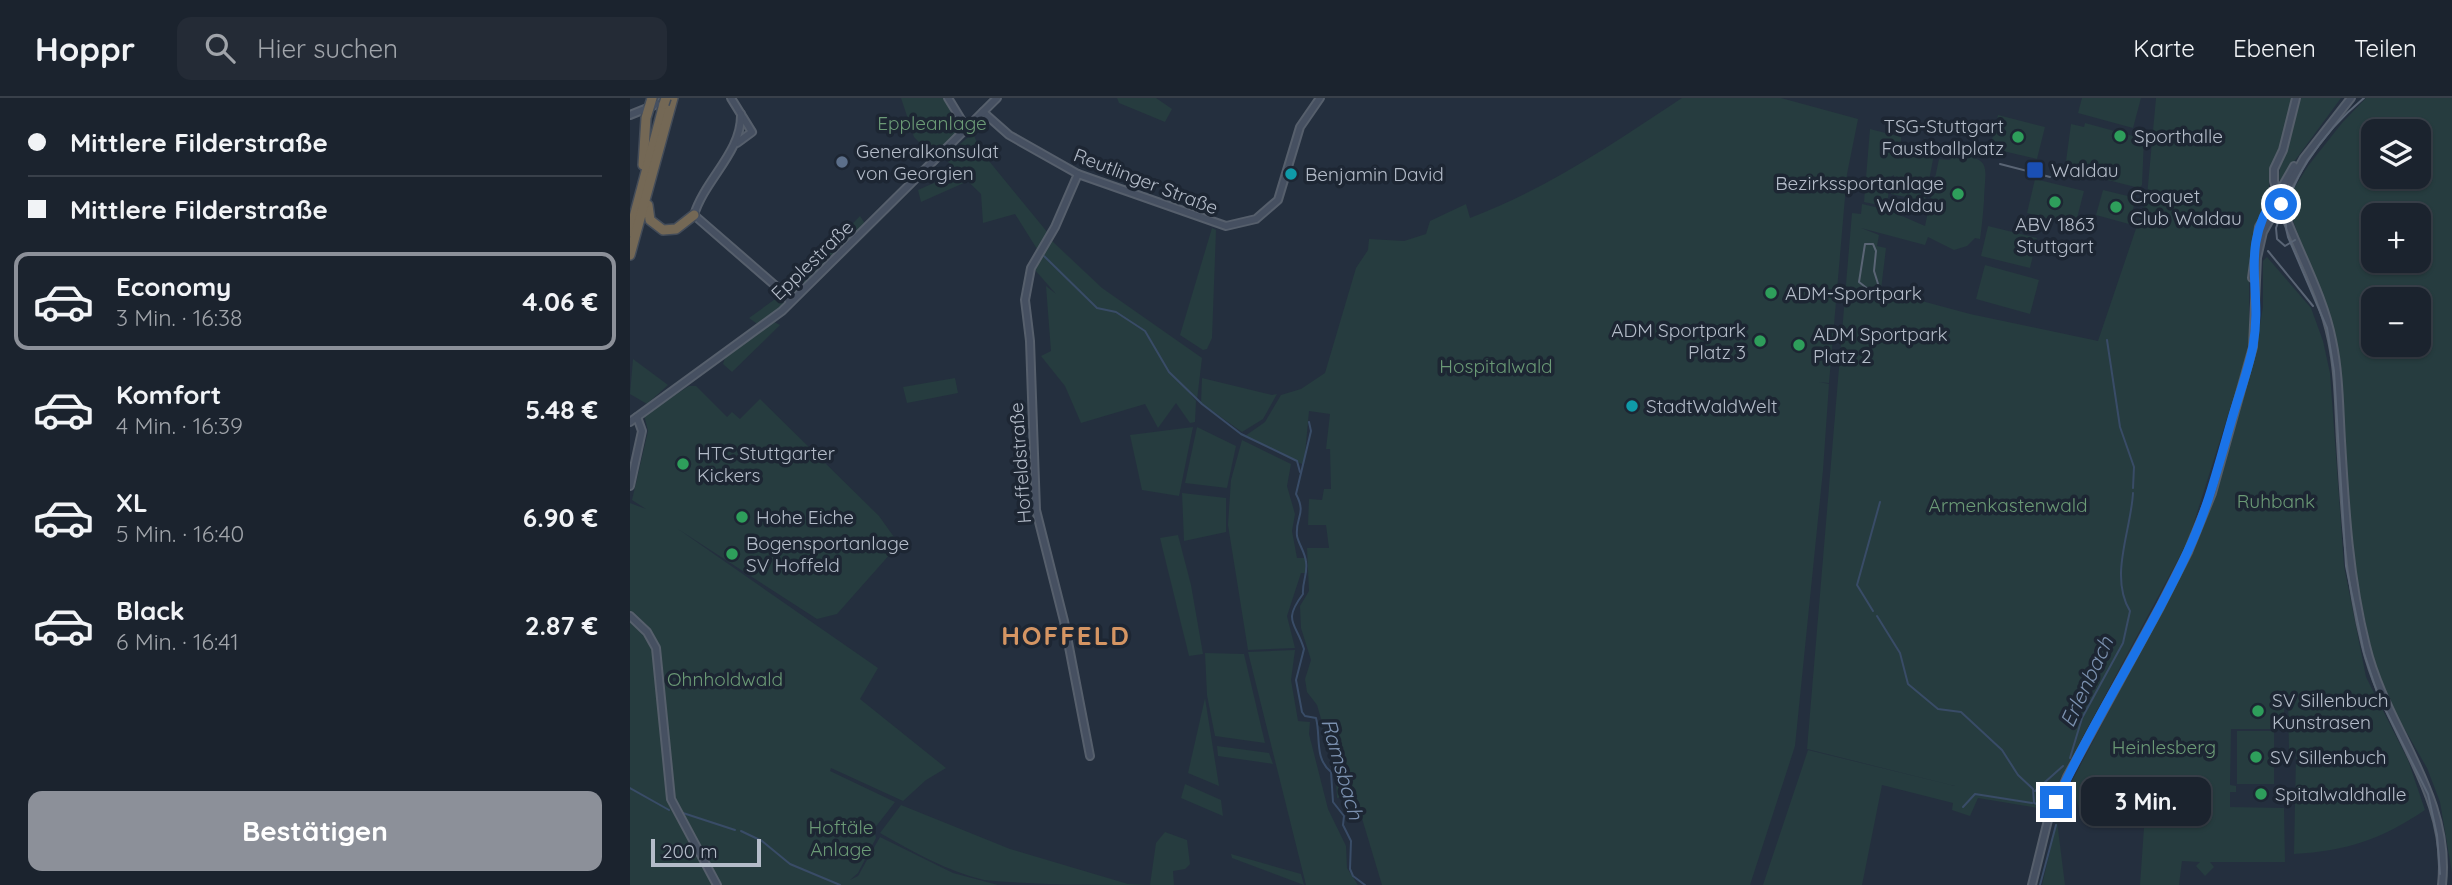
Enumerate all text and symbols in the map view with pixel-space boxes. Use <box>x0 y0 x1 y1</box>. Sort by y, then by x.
search box <box>177 17 667 80</box>
text: Hoppr <box>35 28 135 69</box>
icon: search <box>201 29 239 67</box>
text: Hier suchen <box>257 32 398 65</box>
text: Karte <box>2133 33 2195 63</box>
text: Ebenen <box>2233 33 2316 63</box>
text: Teilen <box>2354 33 2417 63</box>
park label: Eppleanlage <box>877 111 987 135</box>
place label: TSG-Stuttgart Faustballplatz <box>1881 114 2004 160</box>
map controls <box>2361 119 2431 357</box>
button: layers <box>2361 119 2431 189</box>
place label: Sporthalle <box>2134 124 2223 148</box>
text: Mittlere Filderstraße <box>70 126 328 159</box>
marker: Sporthalle <box>2112 128 2128 144</box>
marker: TSG-Stuttgart Faustballplatz <box>2010 129 2026 145</box>
place label: Generalkonsulat von Georgien <box>856 139 999 185</box>
street label: Reutlinger Straße <box>1070 142 1222 220</box>
marker: Generalkonsulat von Georgien <box>834 154 850 170</box>
place label: Waldau <box>2051 158 2119 182</box>
marker: Waldau <box>2025 160 2045 180</box>
place label: Benjamin David <box>1305 162 1444 186</box>
marker: Benjamin David <box>1283 166 1299 182</box>
place label: Bezirkssportanlage Waldau <box>1775 171 1944 217</box>
place label: Croquet Club Waldau <box>2130 184 2242 230</box>
marker: Bezirkssportanlage Waldau <box>1950 186 1966 202</box>
route start <box>2265 188 2297 220</box>
text: Mittlere Filderstraße <box>70 193 328 226</box>
marker: ABV 1863 Stuttgart <box>2047 194 2063 210</box>
marker: Croquet Club Waldau <box>2108 199 2124 215</box>
button: + <box>2361 203 2431 273</box>
place label: ABV 1863 Stuttgart <box>2015 212 2095 258</box>
street label: Epplestraße <box>766 215 858 305</box>
icon: car <box>32 270 95 333</box>
text: Economy <box>116 270 231 303</box>
place label: ADM-Sportpark <box>1785 281 1922 305</box>
text: 4.06 € <box>522 285 598 318</box>
marker: ADM-Sportpark <box>1763 285 1779 301</box>
button: − <box>2361 287 2431 357</box>
text: 3 Min. · 16:38 <box>116 303 242 332</box>
place label: ADM Sportpark Platz 3 <box>1611 318 1746 364</box>
place label: ADM Sportpark Platz 2 <box>1813 322 1948 368</box>
marker: ADM Sportpark Platz 3 <box>1752 333 1768 349</box>
marker: ADM Sportpark Platz 2 <box>1791 337 1807 353</box>
park label: Hospitalwald <box>1439 354 1553 378</box>
icon: car <box>32 378 95 441</box>
text: Komfort <box>116 378 221 411</box>
text: 5.48 € <box>525 393 598 426</box>
place label: StadtWaldWelt <box>1646 394 1778 418</box>
marker: StadtWaldWelt <box>1624 398 1640 414</box>
street label: Hoffeldstraße <box>1004 402 1036 524</box>
text: 4 Min. · 16:39 <box>116 411 243 440</box>
place label: HTC Stuttgarter Kickers <box>697 441 836 487</box>
marker: HTC Stuttgarter Kickers <box>675 456 691 472</box>
icon: car <box>32 486 95 549</box>
text: XL <box>116 486 148 519</box>
park label: Ruhbank <box>2237 489 2315 513</box>
park label: Armenkastenwald <box>1929 493 2087 517</box>
text: 6.90 € <box>523 501 598 534</box>
place label: Hohe Eiche <box>756 505 854 529</box>
marker: Hohe Eiche <box>734 509 750 525</box>
text: 5 Min. · 16:40 <box>116 519 244 548</box>
place label: Bogensportanlage SV Hoffeld <box>746 531 909 577</box>
marker: Bogensportanlage SV Hoffeld <box>724 546 740 562</box>
icon: car <box>32 594 95 657</box>
text: Black <box>116 594 185 627</box>
text: 2.87 € <box>525 609 598 642</box>
district label: HOFFELD <box>1001 619 1131 652</box>
text: 6 Min. · 16:41 <box>116 627 239 656</box>
water label: Erlenbach <box>2054 631 2119 731</box>
park label: Ohnholdwald <box>667 667 783 691</box>
place label: SV Sillenbuch Kunstrasen <box>2272 688 2388 734</box>
marker: SV Sillenbuch Kunstrasen <box>2250 703 2266 719</box>
water label: Ramsbach <box>1316 715 1370 823</box>
park label: Heinlesberg <box>2112 735 2216 759</box>
place label: SV Sillenbuch <box>2270 745 2386 769</box>
marker: SV Sillenbuch <box>2248 749 2264 765</box>
callout: 3 Min. <box>2080 778 2210 826</box>
place label: Spitalwaldhalle <box>2275 782 2406 806</box>
route end <box>2040 786 2072 818</box>
marker: Spitalwaldhalle <box>2253 786 2269 802</box>
text: 3 Min. <box>2115 787 2177 816</box>
button: Bestätigen <box>28 791 602 871</box>
park label: Hoftäle Anlage <box>809 815 873 861</box>
scale bar <box>651 836 761 868</box>
text: 200 m <box>662 839 718 863</box>

